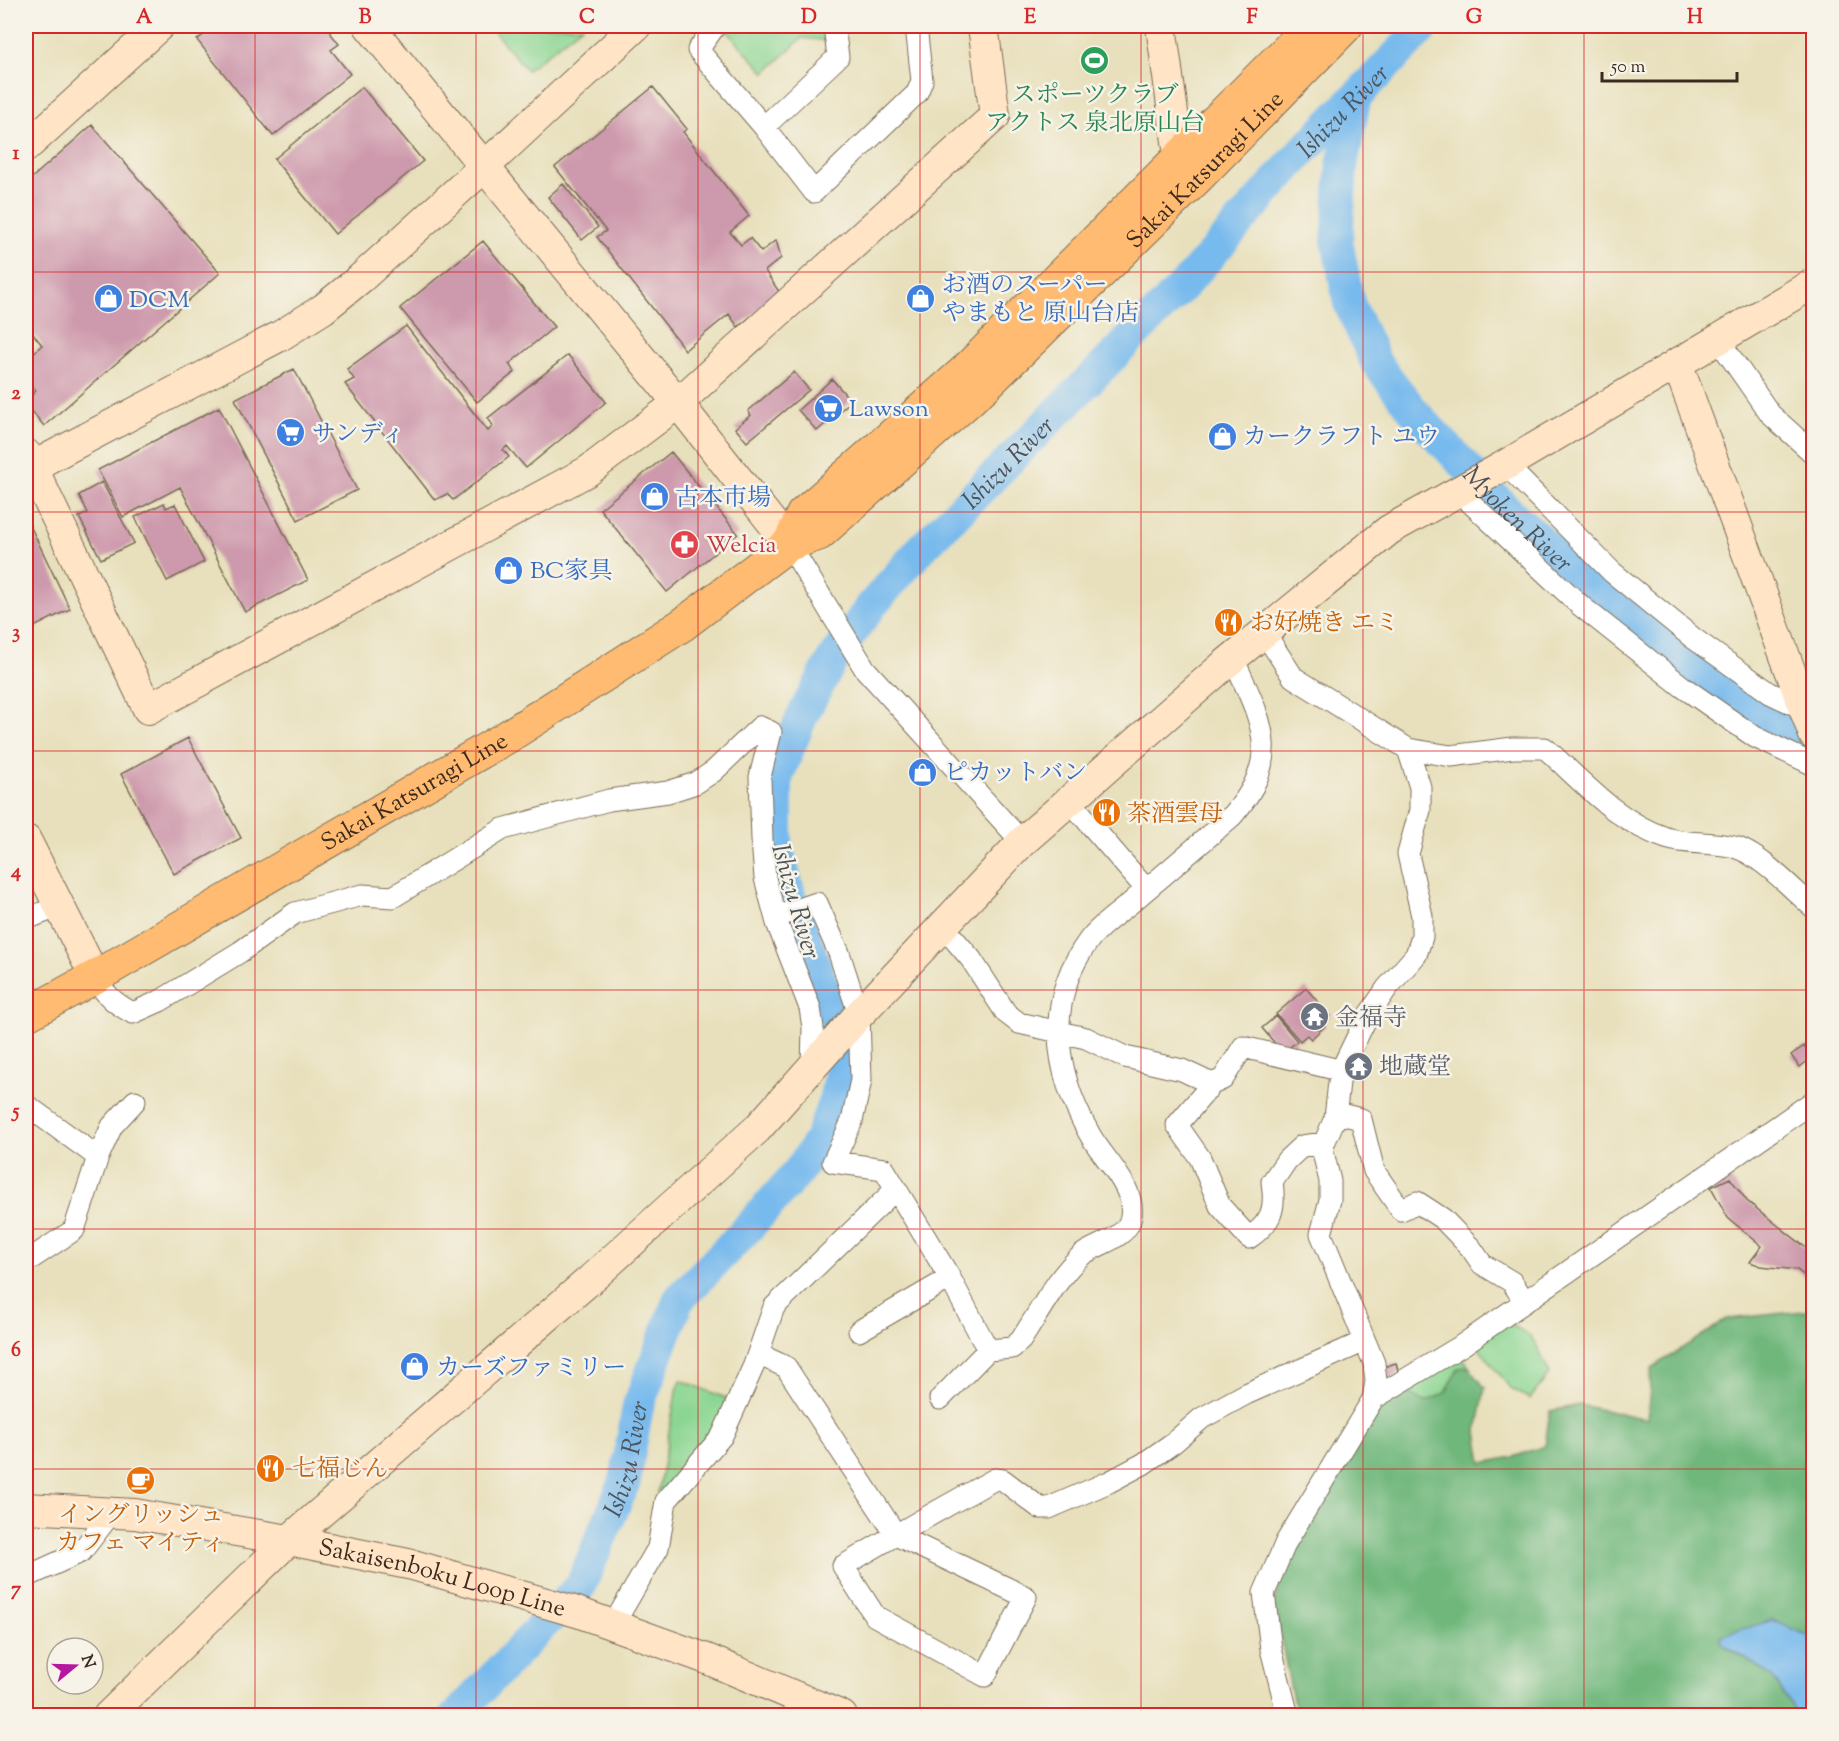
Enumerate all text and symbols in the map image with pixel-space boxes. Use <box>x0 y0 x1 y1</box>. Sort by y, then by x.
text: A <box>136 4 153 33</box>
text: B <box>359 4 372 33</box>
text: C <box>579 4 595 33</box>
text: D <box>801 4 817 33</box>
text: E <box>1024 4 1037 33</box>
text: F <box>1246 4 1258 33</box>
text: G <box>1466 4 1483 33</box>
text: H <box>1687 4 1703 33</box>
sports icon: スポーツクラブ アクトス 泉北原山台 <box>1079 45 1111 77</box>
scale bar <box>1602 45 1737 83</box>
text: 50 m <box>1610 55 1646 81</box>
water label: Ishizu River <box>1290 57 1399 168</box>
place label: スポーツクラブ アクトス 泉北原山台 <box>985 79 1205 141</box>
street label: Sakai Katsuragi Line <box>1119 84 1292 257</box>
text: 1 <box>13 140 20 169</box>
place label: お酒のスーパー やまもと 原山台店 <box>942 269 1139 331</box>
shop icon: お酒のスーパー やまもと 原山台店 <box>905 282 937 314</box>
shop icon: DCM <box>92 283 124 315</box>
place label: DCM <box>129 284 189 318</box>
text: 2 <box>11 380 21 409</box>
supermarket icon: Lawson <box>812 392 844 424</box>
place label: Lawson <box>849 393 929 427</box>
water label: Ishizu River <box>954 409 1064 519</box>
supermarket icon: サンディ <box>275 417 307 449</box>
place label: サンディ <box>312 418 405 452</box>
shop icon: カークラフト ユウ <box>1206 420 1238 452</box>
place label: カークラフト ユウ <box>1243 421 1440 455</box>
water label: Myoken River <box>1453 458 1579 582</box>
shop icon: 古本市場 <box>638 481 670 513</box>
place label: 古本市場 <box>675 482 771 516</box>
pharmacy icon: Welcia <box>669 528 701 560</box>
place label: Welcia <box>706 529 777 563</box>
shop icon: BC家具 <box>493 554 525 586</box>
place label: BC家具 <box>530 555 613 589</box>
restaurant icon: お好焼き エミ <box>1213 606 1245 638</box>
place label: お好焼き エミ <box>1250 607 1399 641</box>
text: 3 <box>12 619 20 648</box>
street label: Sakai Katsuragi Line <box>315 725 515 861</box>
shop icon: ピカットバン <box>907 756 939 788</box>
place label: ピカットバン <box>944 757 1087 791</box>
restaurant icon: 茶酒雲母 <box>1090 797 1122 829</box>
place label: 茶酒雲母 <box>1127 798 1223 832</box>
water label: Ishizu River <box>761 840 829 964</box>
text: 4 <box>10 858 21 887</box>
temple icon: 金福寺 <box>1298 1001 1330 1033</box>
place label: 金福寺 <box>1335 1002 1407 1036</box>
temple icon: 地蔵堂 <box>1342 1050 1374 1082</box>
place label: 地蔵堂 <box>1379 1051 1451 1085</box>
text: 5 <box>11 1098 20 1127</box>
text: 6 <box>11 1337 21 1366</box>
shop icon: カーズファミリー <box>399 1351 431 1383</box>
place label: カーズファミリー <box>436 1352 626 1386</box>
water label: Ishizu River <box>596 1396 659 1523</box>
restaurant icon: 七福じん <box>255 1452 287 1484</box>
place label: 七福じん <box>292 1453 388 1487</box>
cafe icon: イングリッシュ カフェ マイティ <box>125 1465 157 1497</box>
place label: イングリッシュ カフェ マイティ <box>56 1499 226 1561</box>
street label: Sakaisenboku Loop Line <box>315 1531 569 1627</box>
text: 7 <box>11 1576 22 1605</box>
north arrow <box>45 1636 105 1696</box>
text: N <box>74 1652 100 1672</box>

